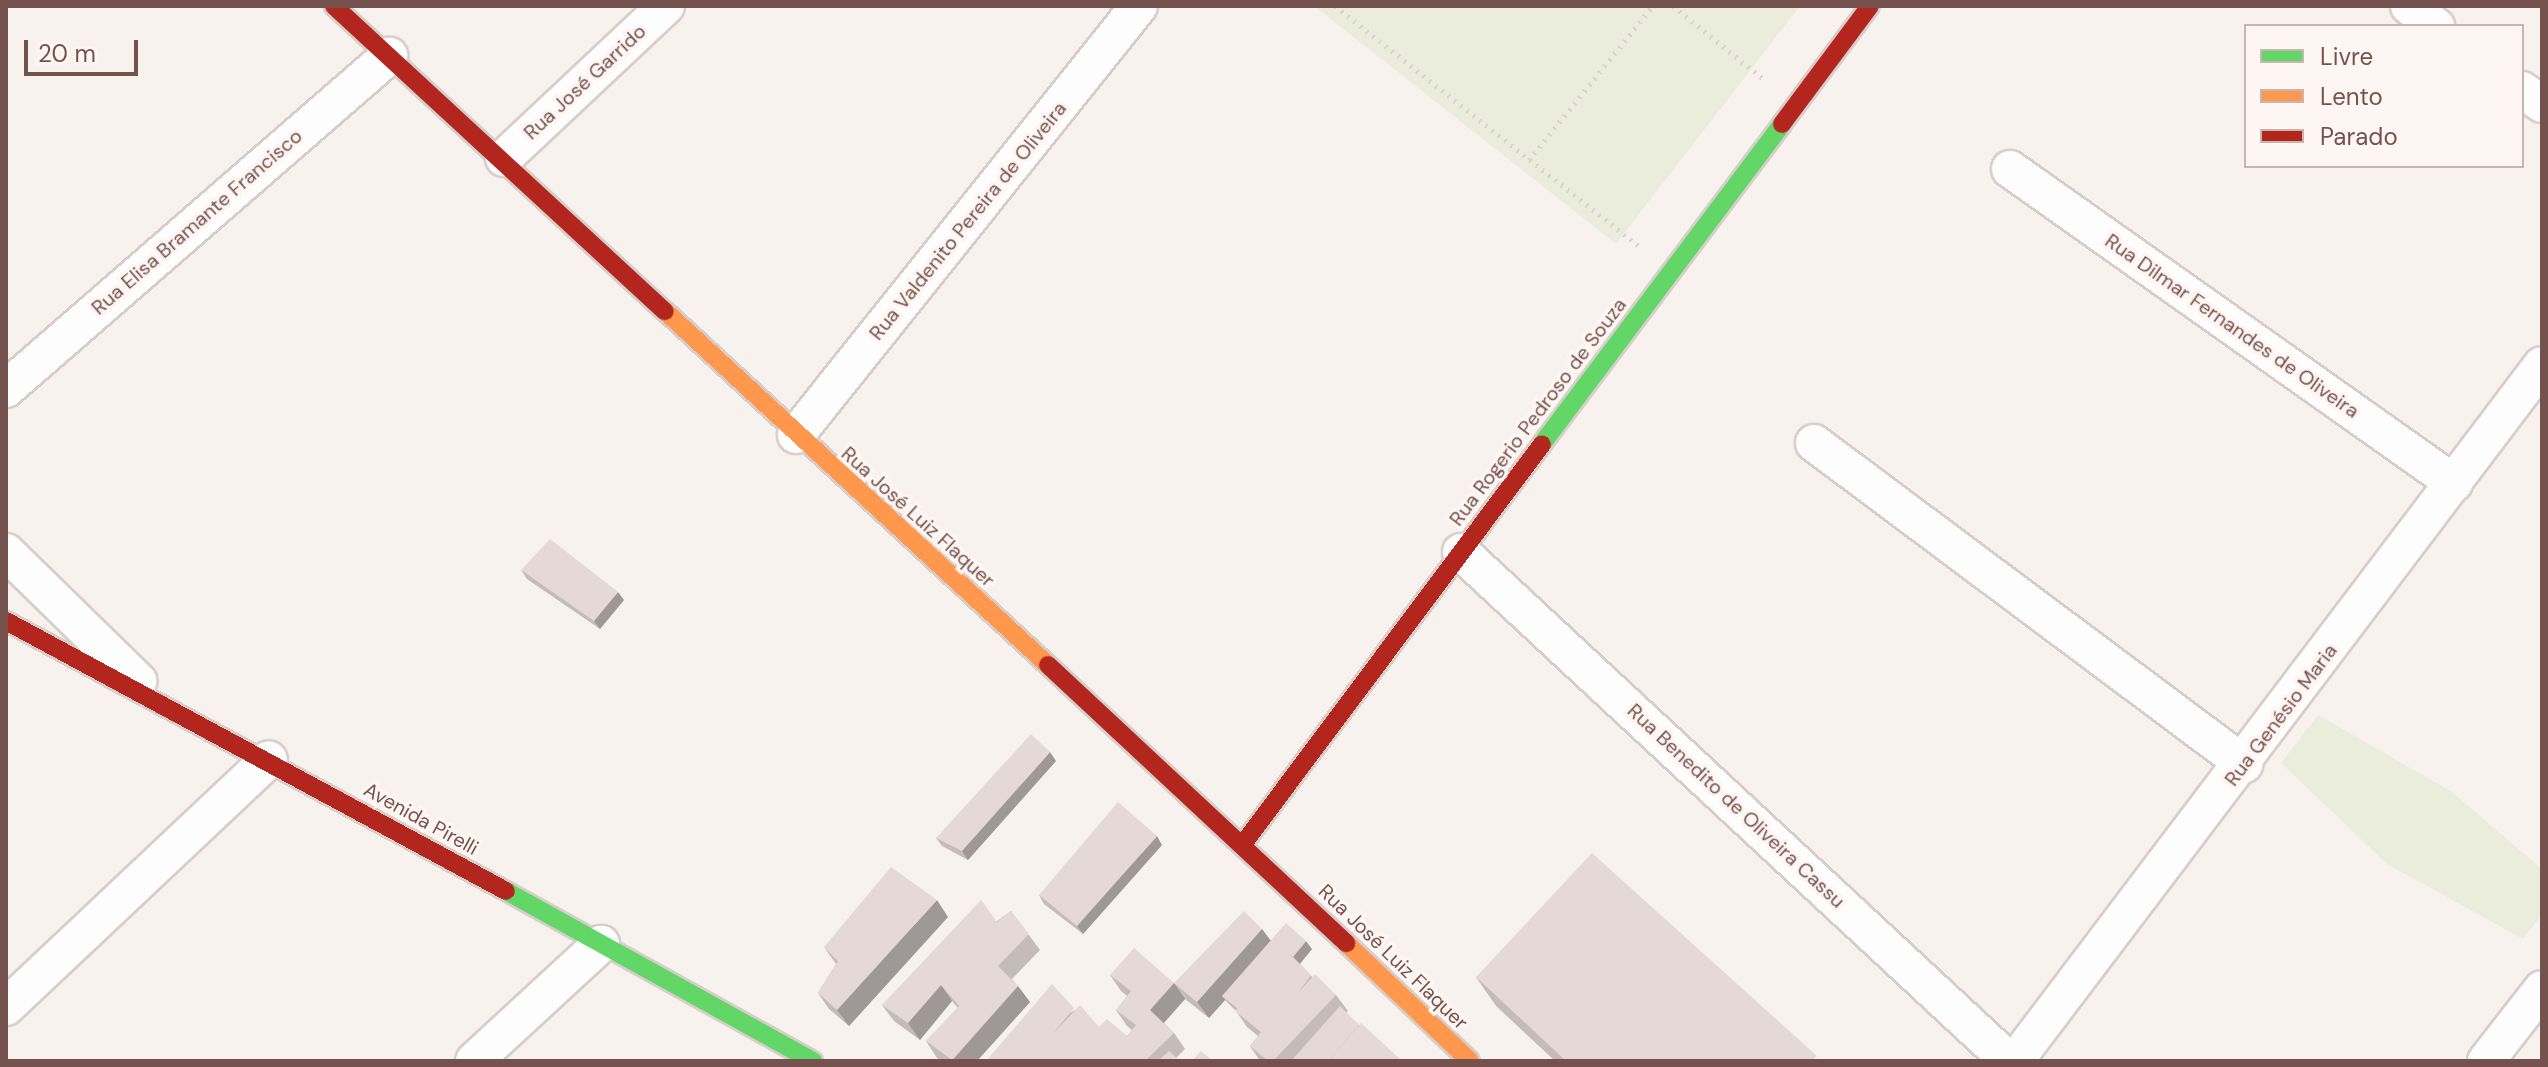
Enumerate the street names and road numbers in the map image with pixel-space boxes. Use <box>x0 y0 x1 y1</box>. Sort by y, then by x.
street label: Rua José Garrido <box>519 19 651 145</box>
street label: Rua Valdenito Pereira de Oliveira <box>864 97 1072 345</box>
street label: Rua Elisa Bramante Francisco <box>87 124 307 320</box>
street label: Rua Dilmar Fernandes de Oliveira <box>2100 229 2364 423</box>
street label: Rua Rogerio Pedroso de Souza <box>1444 293 1632 531</box>
street label: Rua José Luiz Flaquer <box>836 442 1000 592</box>
street label: Rua Genésio Maria <box>2220 639 2342 791</box>
street label: Rua Benedito de Oliveira Cassu <box>1622 699 1850 913</box>
street label: Avenida Pirelli <box>360 778 482 860</box>
street label: Rua José Luiz Flaquer <box>1313 880 1473 1034</box>

